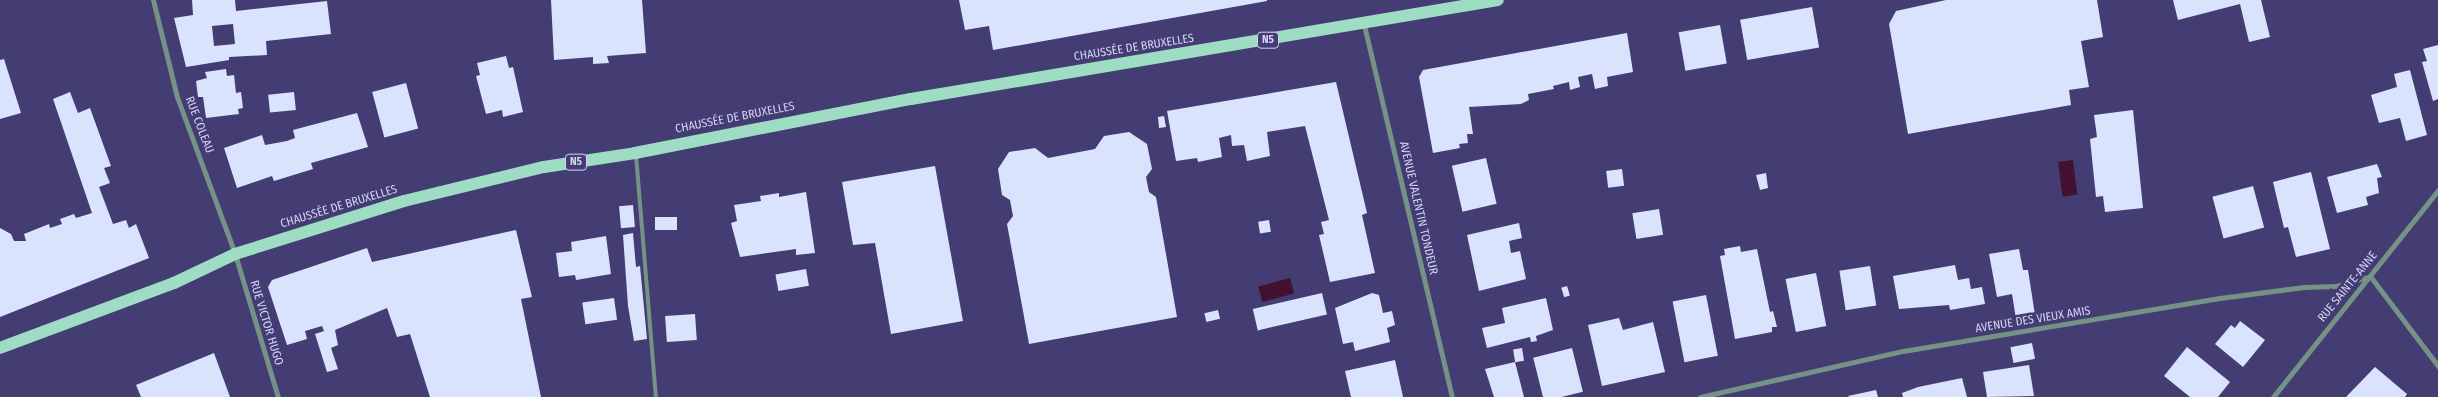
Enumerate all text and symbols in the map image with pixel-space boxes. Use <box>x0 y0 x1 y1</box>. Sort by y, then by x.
street label: CHAUSSÉE DE BRUXELLES <box>1073 31 1195 65</box>
road number: N5 <box>1257 32 1279 48</box>
street label: RUE COLEAU <box>182 95 216 155</box>
street label: CHAUSSÉE DE BRUXELLES <box>674 99 796 137</box>
street label: AVENUE VALENTIN TONDEUR <box>1396 140 1440 276</box>
road number: N5 <box>565 154 587 170</box>
street label: CHAUSSÉE DE BRUXELLES <box>279 182 399 232</box>
street label: RUE SAINTE-ANNE <box>2315 249 2381 325</box>
street label: RUE VICTOR HUGO <box>246 279 286 367</box>
street label: AVENUE DES VIEUX AMIS <box>1974 304 2092 336</box>

